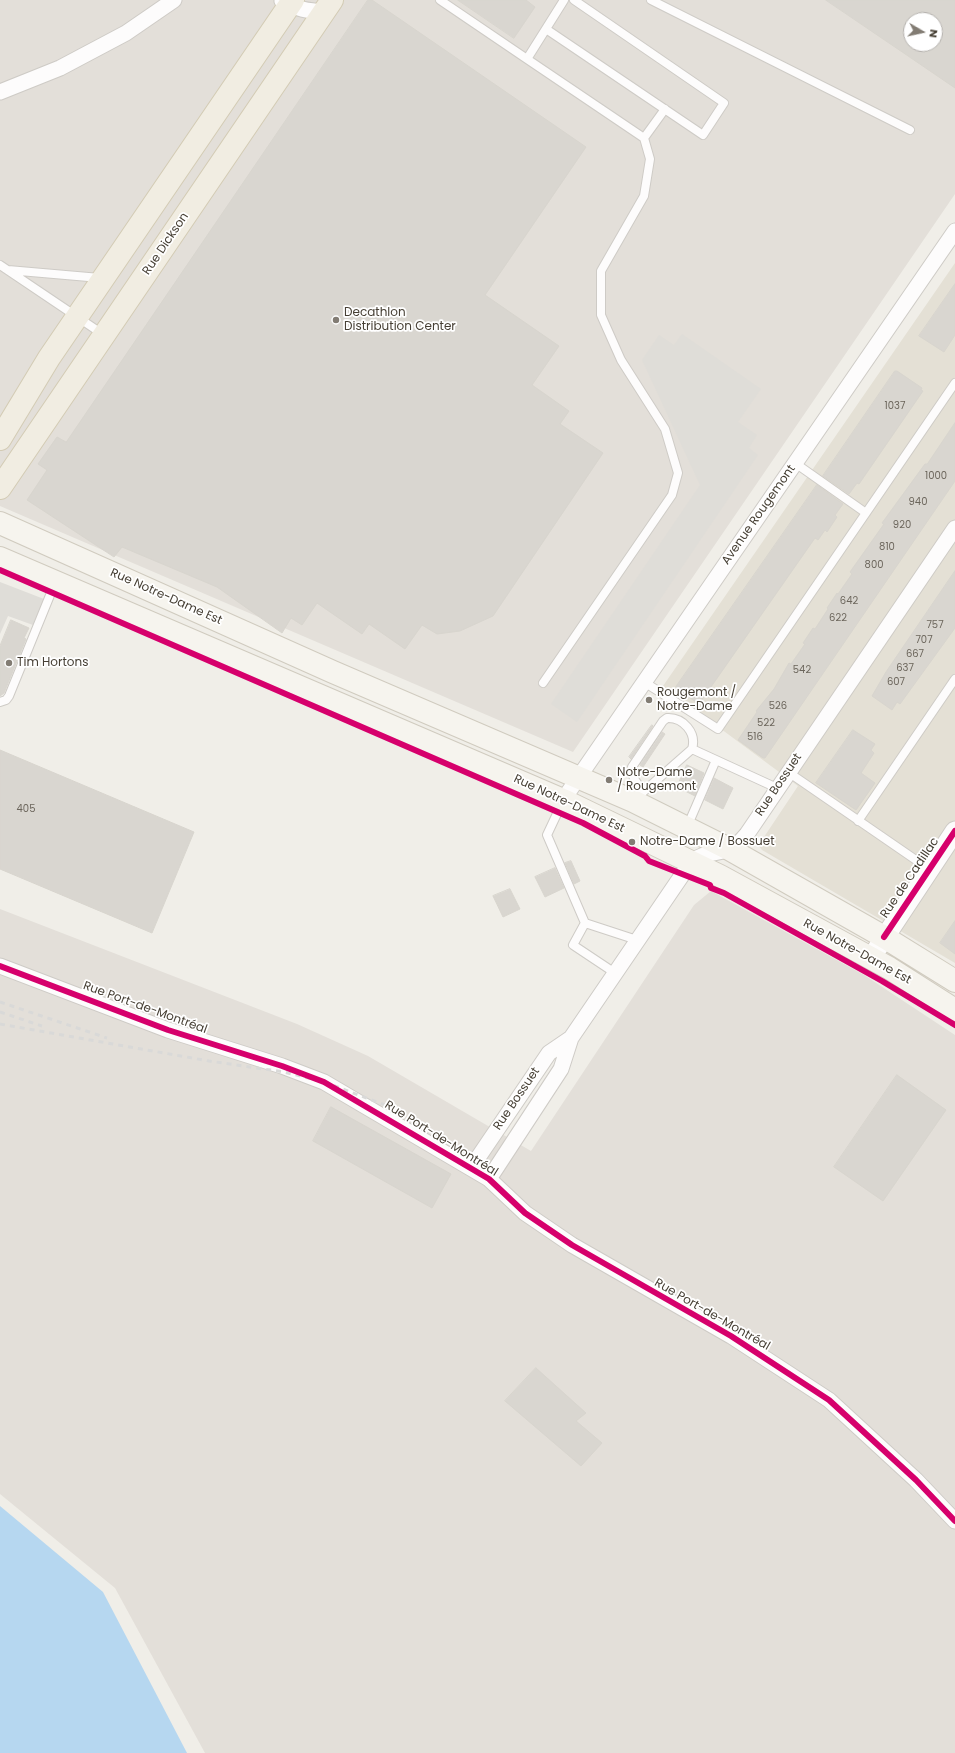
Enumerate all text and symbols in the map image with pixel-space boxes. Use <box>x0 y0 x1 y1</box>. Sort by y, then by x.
north arrow <box>903 12 943 52</box>
text: N <box>925 28 942 39</box>
street label: Rue Dickson <box>140 210 192 278</box>
place label: Decathlon Distribution Center <box>344 306 456 334</box>
marker: Decathlon Distribution Center <box>331 315 341 325</box>
house number: 1037 <box>885 400 905 412</box>
street label: Avenue Rougemont <box>719 462 799 568</box>
house number: 1000 <box>925 470 947 482</box>
house number: 940 <box>909 496 927 508</box>
house number: 920 <box>893 519 911 531</box>
house number: 810 <box>879 541 895 553</box>
house number: 800 <box>865 559 883 571</box>
street label: Rue Notre-Dame Est <box>108 566 224 628</box>
house number: 642 <box>840 595 858 607</box>
house number: 622 <box>829 612 847 624</box>
house number: 757 <box>926 619 944 631</box>
house number: 707 <box>915 634 933 646</box>
house number: 667 <box>906 648 924 660</box>
place label: Tim Hortons <box>17 656 88 670</box>
marker: Tim Hortons <box>4 658 14 668</box>
house number: 637 <box>896 662 914 674</box>
house number: 542 <box>793 664 811 676</box>
house number: 607 <box>887 676 905 688</box>
place label: Rougemont / Notre-Dame <box>657 686 736 714</box>
marker: Rougemont / Notre-Dame <box>644 695 654 705</box>
house number: 526 <box>769 700 787 712</box>
house number: 522 <box>757 717 775 729</box>
house number: 516 <box>747 731 763 743</box>
street label: Rue Bossuet <box>753 751 805 819</box>
place label: Notre-Dame / Rougemont <box>617 766 696 794</box>
street label: Rue Notre-Dame Est <box>511 772 627 836</box>
marker: Notre-Dame / Rougemont <box>604 775 614 785</box>
house number: 405 <box>17 803 35 815</box>
place label: Notre-Dame / Bossuet <box>640 835 775 849</box>
street label: Rue de Cadillac <box>878 835 942 921</box>
marker: Notre-Dame / Bossuet <box>627 837 637 847</box>
street label: Rue Notre-Dame Est <box>801 916 913 988</box>
street label: Rue Port-de-Montréal <box>81 979 209 1037</box>
street label: Rue Bossuet <box>491 1065 543 1133</box>
street label: Rue Port-de-Montréal <box>382 1098 500 1180</box>
street label: Rue Port-de-Montréal <box>652 1276 772 1354</box>

